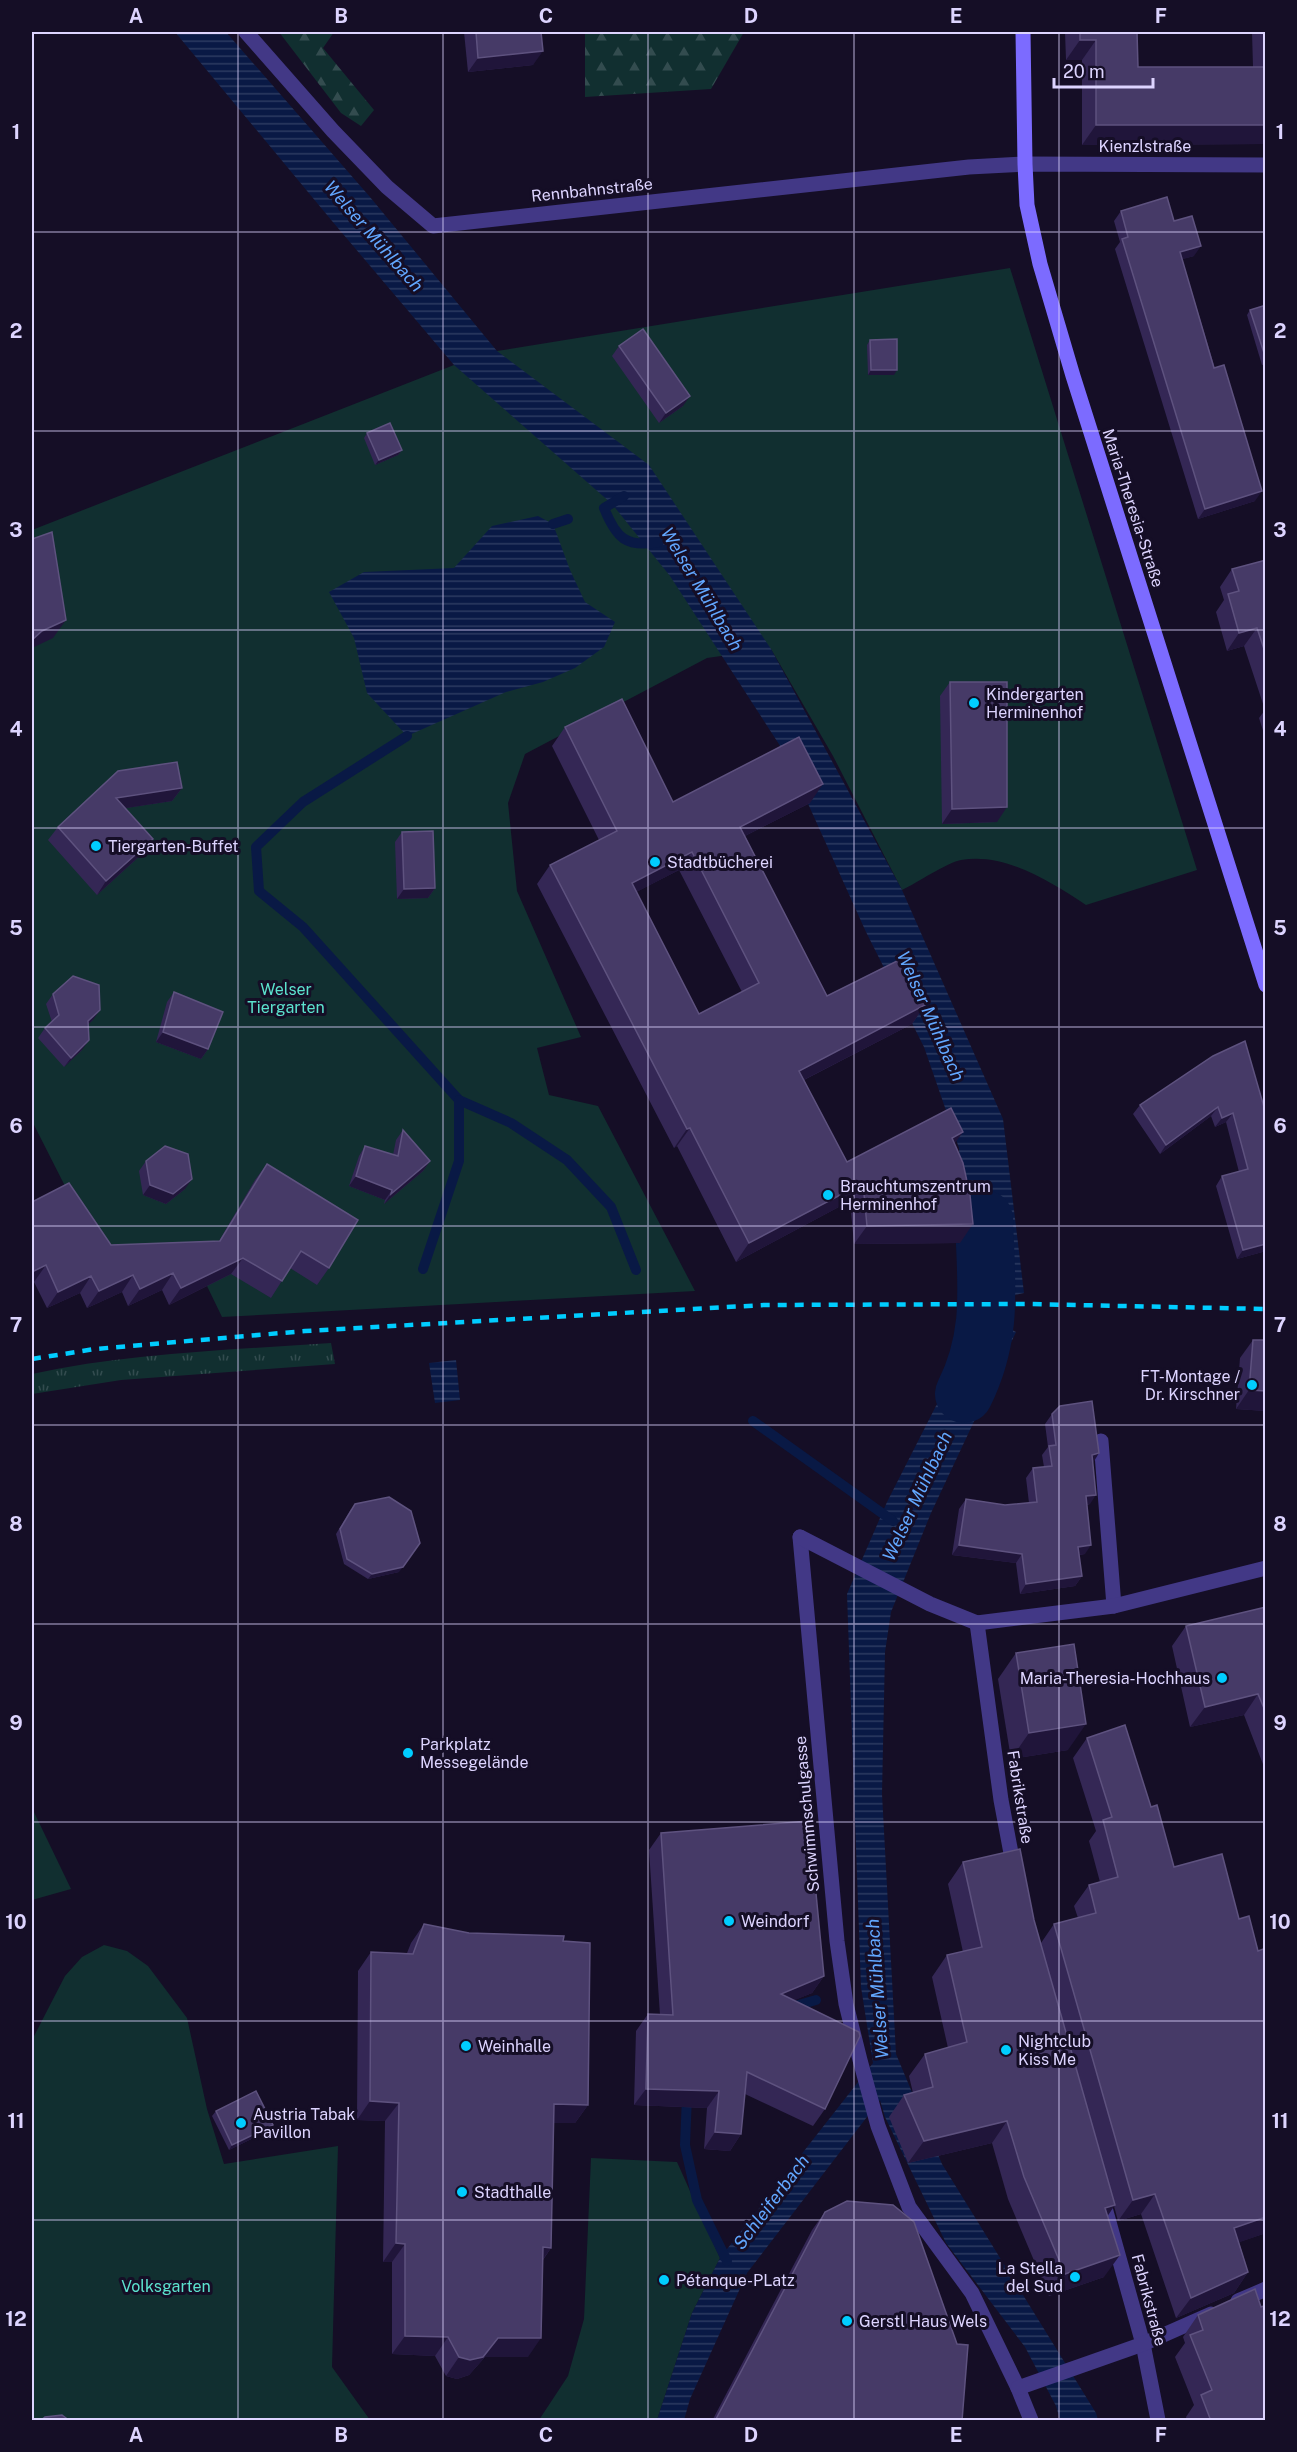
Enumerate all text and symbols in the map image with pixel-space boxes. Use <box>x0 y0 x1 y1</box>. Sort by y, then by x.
text: A <box>129 4 143 28</box>
text: B <box>334 4 348 28</box>
text: C <box>539 4 553 28</box>
text: D <box>744 4 758 28</box>
text: E <box>950 4 962 28</box>
text: F <box>1155 4 1167 28</box>
scale bar <box>1054 51 1153 89</box>
text: 20 m <box>1063 61 1105 82</box>
text: 1 <box>12 120 20 144</box>
text: 1 <box>1276 120 1284 144</box>
street label: Kienzlstraße <box>1099 137 1191 156</box>
street label: Rennbahnstraße <box>530 174 654 206</box>
water label: Welser Mühlbach <box>320 176 428 296</box>
text: 2 <box>10 319 22 343</box>
text: 2 <box>1274 319 1286 343</box>
street label: Maria-Theresia-Straße <box>1098 426 1168 590</box>
text: 3 <box>9 518 23 542</box>
text: 3 <box>1273 518 1287 542</box>
water label: Welser Mühlbach <box>657 523 747 655</box>
place label: Kindergarten Herminenhof <box>986 685 1084 722</box>
marker: Kindergarten Herminenhof <box>967 696 981 710</box>
text: 4 <box>9 717 23 741</box>
text: 4 <box>1273 717 1287 741</box>
place label: Tiergarten-Buffet <box>108 837 239 856</box>
marker: Tiergarten-Buffet <box>89 839 103 853</box>
place label: Stadtbücherei <box>667 853 773 872</box>
marker: Stadtbücherei <box>648 855 662 869</box>
text: 5 <box>9 916 23 940</box>
text: 5 <box>1273 916 1287 940</box>
water label: Welser Mühlbach <box>893 948 969 1084</box>
park label: Welser Tiergarten <box>247 980 325 1017</box>
text: 6 <box>9 1114 23 1138</box>
text: 6 <box>1273 1114 1287 1138</box>
place label: Brauchtumszentrum Herminenhof <box>840 1177 991 1214</box>
marker: Brauchtumszentrum Herminenhof <box>821 1188 835 1202</box>
text: 7 <box>10 1313 22 1337</box>
text: 7 <box>1274 1313 1286 1337</box>
place label: FT-Montage / Dr. Kirschner <box>1140 1367 1240 1404</box>
marker: FT-Montage / Dr. Kirschner <box>1245 1378 1259 1392</box>
water label: Welser Mühlbach <box>878 1428 956 1564</box>
text: 8 <box>9 1512 23 1536</box>
text: 8 <box>1273 1512 1287 1536</box>
place label: Maria-Theresia-Hochhaus <box>1020 1669 1210 1688</box>
marker: Maria-Theresia-Hochhaus <box>1215 1671 1229 1685</box>
text: 9 <box>9 1711 23 1735</box>
text: 9 <box>1273 1711 1287 1735</box>
place label: Parkplatz Messegelände <box>420 1735 528 1772</box>
street label: Schwimmschulgasse <box>791 1735 823 1893</box>
marker: Parkplatz Messegelände <box>401 1746 415 1760</box>
street label: Fabrikstraße <box>1003 1749 1037 1845</box>
text: 10 <box>5 1910 27 1934</box>
text: 10 <box>1269 1910 1291 1934</box>
place label: Weindorf <box>741 1912 809 1931</box>
marker: Weindorf <box>722 1914 736 1928</box>
water label: Welser Mühlbach <box>862 1918 892 2060</box>
place label: Nightclub Kiss Me <box>1018 2032 1091 2069</box>
place label: Weinhalle <box>478 2037 551 2056</box>
marker: Weinhalle <box>459 2039 473 2053</box>
marker: Nightclub Kiss Me <box>999 2043 1013 2057</box>
place label: Austria Tabak Pavillon <box>253 2105 355 2142</box>
text: 11 <box>7 2109 25 2133</box>
text: 11 <box>1271 2109 1289 2133</box>
marker: Austria Tabak Pavillon <box>234 2116 248 2130</box>
water label: Schleiferbach <box>729 2151 813 2253</box>
place label: Stadthalle <box>474 2183 551 2202</box>
marker: Stadthalle <box>455 2185 469 2199</box>
street label: Fabrikstraße <box>1128 2252 1170 2348</box>
place label: La Stella del Sud <box>998 2259 1063 2296</box>
marker: La Stella del Sud <box>1068 2270 1082 2284</box>
place label: Pétanque-PLatz <box>676 2271 795 2290</box>
marker: Pétanque-PLatz <box>657 2273 671 2287</box>
park label: Volksgarten <box>121 2277 211 2296</box>
text: 12 <box>5 2307 27 2331</box>
text: 12 <box>1269 2307 1291 2331</box>
place label: Gerstl Haus Wels <box>859 2312 987 2331</box>
marker: Gerstl Haus Wels <box>840 2314 854 2328</box>
text: A <box>129 2423 143 2447</box>
text: B <box>334 2423 348 2447</box>
text: C <box>539 2423 553 2447</box>
text: D <box>744 2423 758 2447</box>
text: E <box>950 2423 962 2447</box>
text: F <box>1155 2423 1167 2447</box>

